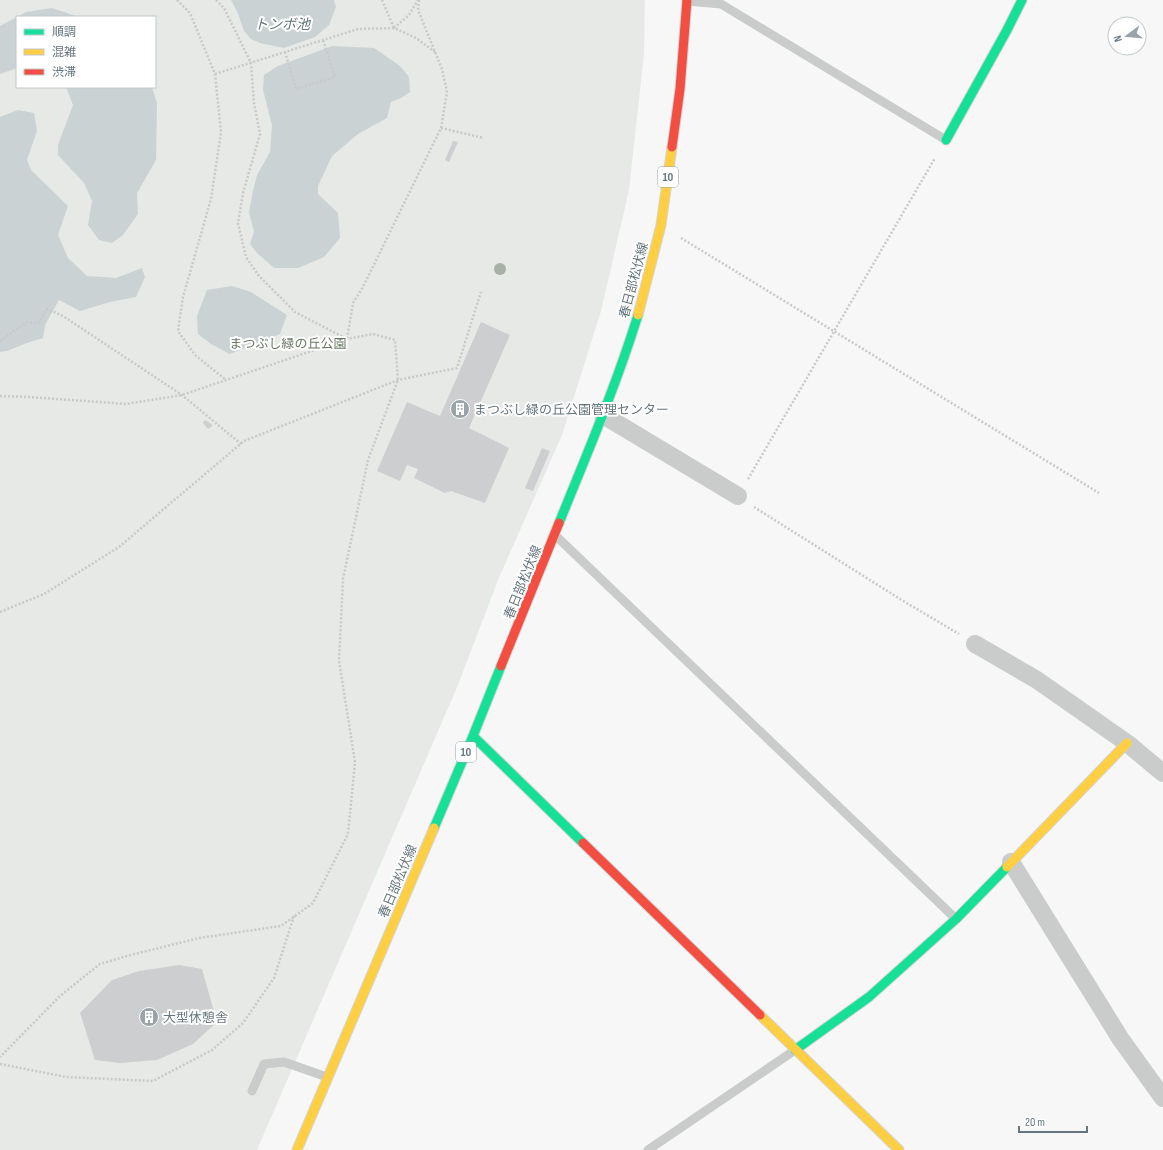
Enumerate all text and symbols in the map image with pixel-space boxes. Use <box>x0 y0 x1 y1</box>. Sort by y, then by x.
legend <box>16 16 156 88</box>
water label: トンボ池 <box>254 16 312 33</box>
north arrow <box>1107 16 1147 56</box>
text: 順調 <box>52 25 76 40</box>
text: N <box>1111 34 1125 43</box>
text: 混雑 <box>52 45 76 60</box>
text: 渋滞 <box>52 65 76 80</box>
road number: 10 <box>658 167 678 187</box>
street label: 春日部松伏線 <box>616 241 652 320</box>
park label: まつぶし緑の丘公園 <box>229 336 347 352</box>
building icon: まつぶし緑の丘公園管理センター <box>449 398 471 420</box>
place label: まつぶし緑の丘公園管理センター <box>474 402 669 418</box>
street label: 春日部松伏線 <box>501 543 545 622</box>
road number: 10 <box>456 742 476 762</box>
street label: 春日部松伏線 <box>375 842 421 920</box>
building icon: 大型休憩舎 <box>138 1006 160 1028</box>
place label: 大型休憩舎 <box>163 1010 228 1026</box>
scale bar <box>1019 1108 1087 1134</box>
text: 20 m <box>1025 1115 1045 1130</box>

